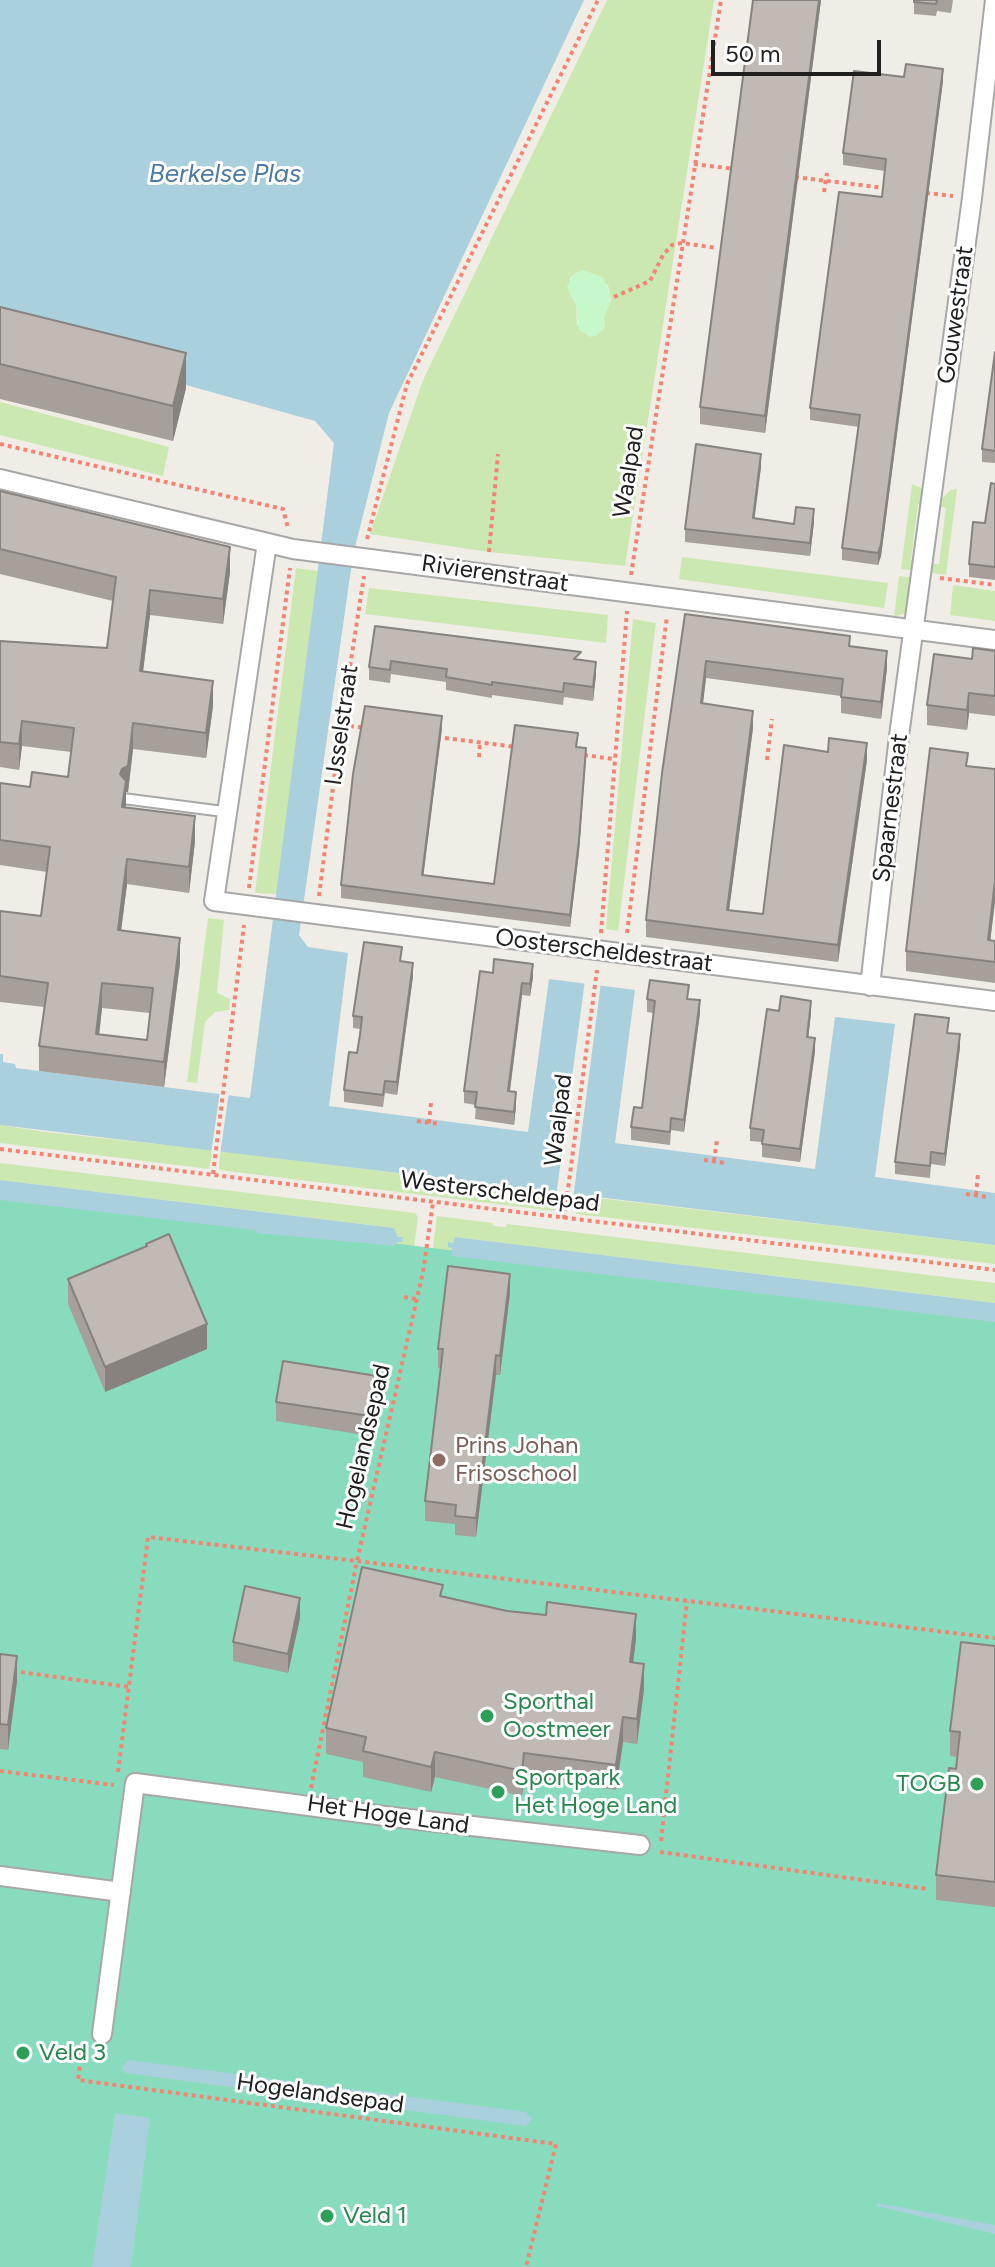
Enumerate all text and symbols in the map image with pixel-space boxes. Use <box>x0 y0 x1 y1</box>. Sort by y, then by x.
scale bar <box>715 24 885 74</box>
text: 50 m <box>725 39 781 68</box>
water label: Berkelse Plas <box>149 158 301 190</box>
street label: Gouwestraat <box>932 244 980 386</box>
street label: Waalpad <box>608 424 650 520</box>
street label: Rivierenstraat <box>420 549 570 599</box>
street label: IJsselstraat <box>319 663 365 787</box>
street label: Spaarnestraat <box>868 732 914 884</box>
street label: Oosterscheldestraat <box>494 923 714 979</box>
street label: Waalpad <box>539 1072 579 1168</box>
street label: Westerscheldepad <box>399 1166 601 1218</box>
street label: Hogelandsepad <box>331 1361 397 1533</box>
place label: Prins Johan Frisoschool <box>455 1432 578 1488</box>
marker: Prins Johan Frisoschool <box>430 1451 448 1469</box>
place label: Sporthal Oostmeer <box>503 1688 611 1744</box>
marker: Sporthal Oostmeer <box>478 1707 496 1725</box>
place label: Sportpark Het Hoge Land <box>514 1764 677 1820</box>
place label: TOGB <box>896 1770 961 1798</box>
marker: TOGB <box>968 1775 986 1793</box>
marker: Sportpark Het Hoge Land <box>489 1783 507 1801</box>
street label: Het Hoge Land <box>305 1789 471 1841</box>
place label: Veld 3 <box>39 2039 106 2067</box>
marker: Veld 3 <box>14 2044 32 2062</box>
street label: Hogelandsepad <box>234 2068 406 2120</box>
place label: Veld 1 <box>343 2202 407 2230</box>
marker: Veld 1 <box>318 2207 336 2225</box>

